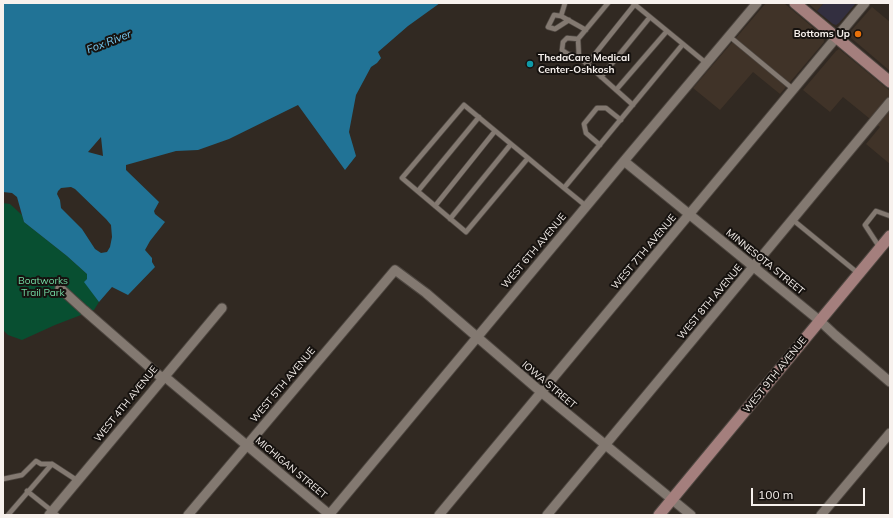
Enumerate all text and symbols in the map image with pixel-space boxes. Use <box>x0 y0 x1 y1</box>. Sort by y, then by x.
water label: Fox River <box>85 27 133 57</box>
place label: Bottoms Up <box>794 28 850 40</box>
marker: Bottoms Up <box>853 29 863 39</box>
place label: ThedaCare Medical Center-Oshkosh <box>538 52 630 76</box>
marker: ThedaCare Medical Center-Oshkosh <box>525 59 535 69</box>
street label: WEST 6TH AVENUE <box>499 211 569 291</box>
street label: WEST 7TH AVENUE <box>609 212 679 292</box>
street label: MINNESOTA STREET <box>723 227 807 297</box>
street label: WEST 8TH AVENUE <box>675 262 745 342</box>
park label: Boatworks Trail Park <box>18 275 68 298</box>
street label: WEST 9TH AVENUE <box>741 335 809 415</box>
street label: WEST 5TH AVENUE <box>248 345 318 425</box>
street label: IOWA STREET <box>519 359 579 411</box>
street label: WEST 4TH AVENUE <box>92 364 160 444</box>
street label: MICHIGAN STREET <box>253 435 329 501</box>
scale bar <box>753 480 867 506</box>
text: 100 m <box>758 487 793 502</box>

